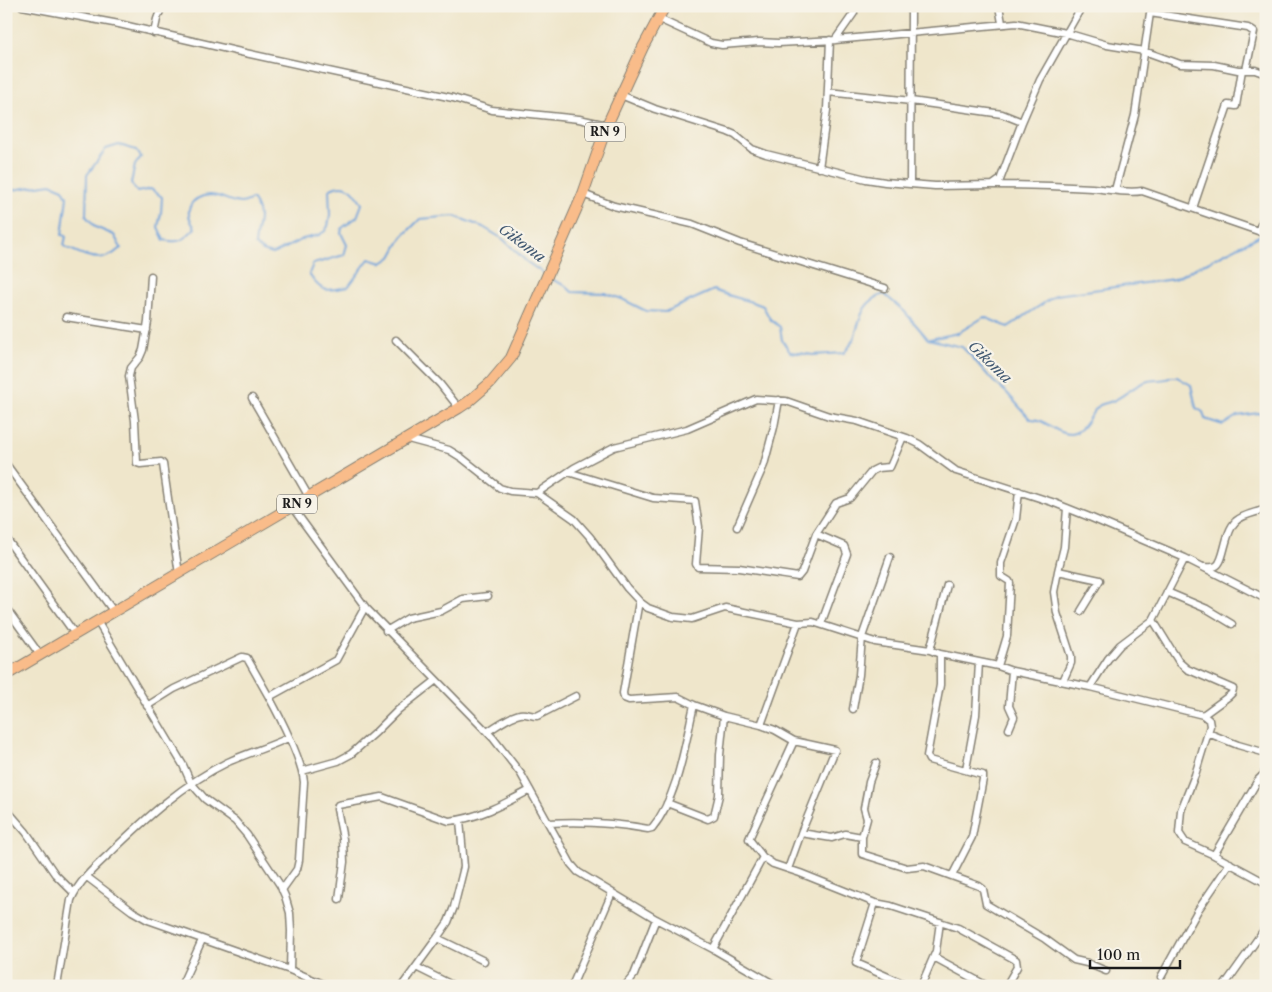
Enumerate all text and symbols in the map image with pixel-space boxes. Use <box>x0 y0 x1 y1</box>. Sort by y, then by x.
road number: RN 9 <box>585 122 625 142</box>
water label: Gikoma <box>495 219 549 266</box>
water label: Gikoma <box>964 336 1016 387</box>
road number: RN 9 <box>277 494 317 514</box>
scale bar <box>1090 937 1180 969</box>
text: 100 m <box>1097 945 1140 964</box>

